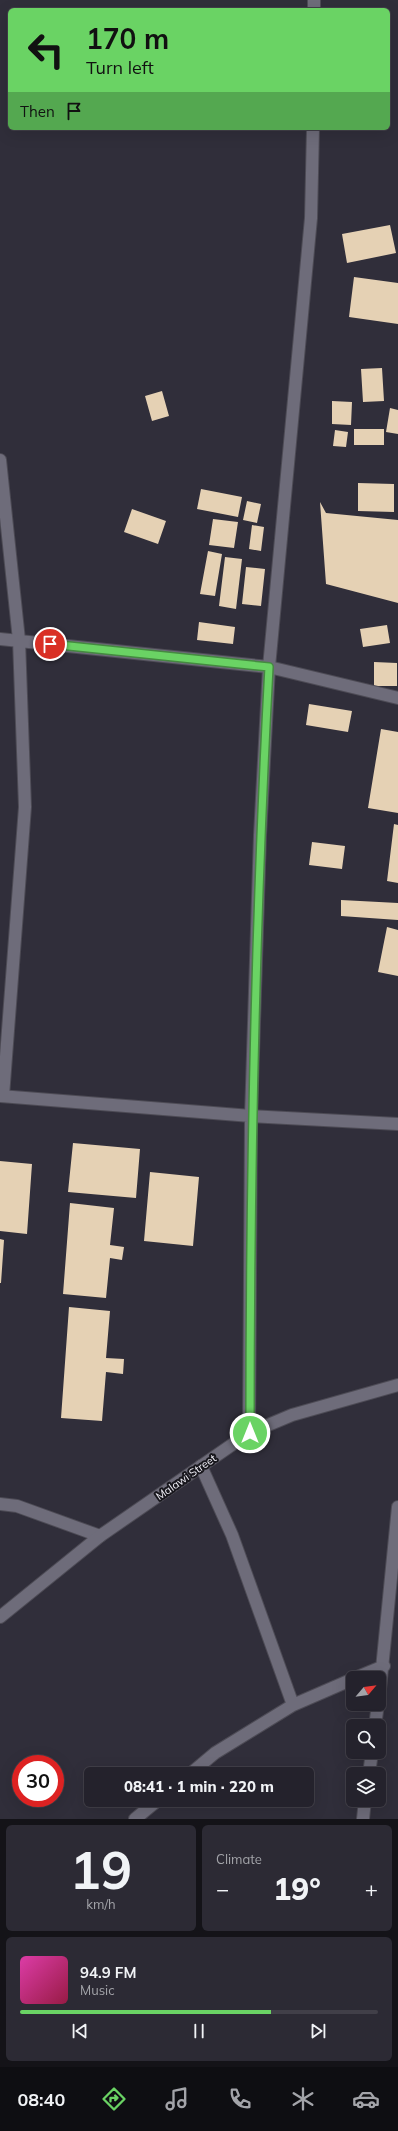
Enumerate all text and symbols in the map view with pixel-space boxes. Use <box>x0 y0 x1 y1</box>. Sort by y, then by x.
text: 170 m <box>86 21 169 56</box>
icon: left <box>20 24 72 76</box>
text: Turn left <box>86 56 154 79</box>
icon: arrive <box>63 100 85 122</box>
text: Then <box>20 102 55 121</box>
pin <box>33 627 67 661</box>
icon: arrive <box>39 633 61 655</box>
position arrow <box>229 1412 271 1454</box>
street label: Malawi Street <box>153 1451 219 1503</box>
north arrow <box>346 1671 386 1711</box>
map controls <box>346 1671 386 1807</box>
button: search <box>346 1719 386 1759</box>
speed limit sign: 30 <box>12 1755 64 1807</box>
button: layers <box>346 1767 386 1807</box>
text: 08:41 · 1 min · 220 m <box>124 1777 274 1796</box>
text: 19 <box>70 1837 132 1902</box>
text: Climate <box>216 1851 262 1867</box>
text: 19° <box>273 1870 321 1908</box>
text: − <box>216 1875 229 1903</box>
text: + <box>365 1875 378 1903</box>
text: km/h <box>86 1896 116 1912</box>
text: 94.9 FM <box>80 1963 136 1982</box>
text: Music <box>80 1982 115 1998</box>
icon: previous <box>69 2020 91 2042</box>
icon: pause <box>188 2020 210 2042</box>
icon: next <box>307 2020 329 2042</box>
icon: directions <box>100 2085 128 2113</box>
icon: music <box>163 2085 191 2113</box>
icon: phone <box>226 2085 254 2113</box>
icon: climate <box>289 2085 317 2113</box>
icon: car <box>352 2085 380 2113</box>
text: 08:40 <box>18 2088 65 2111</box>

